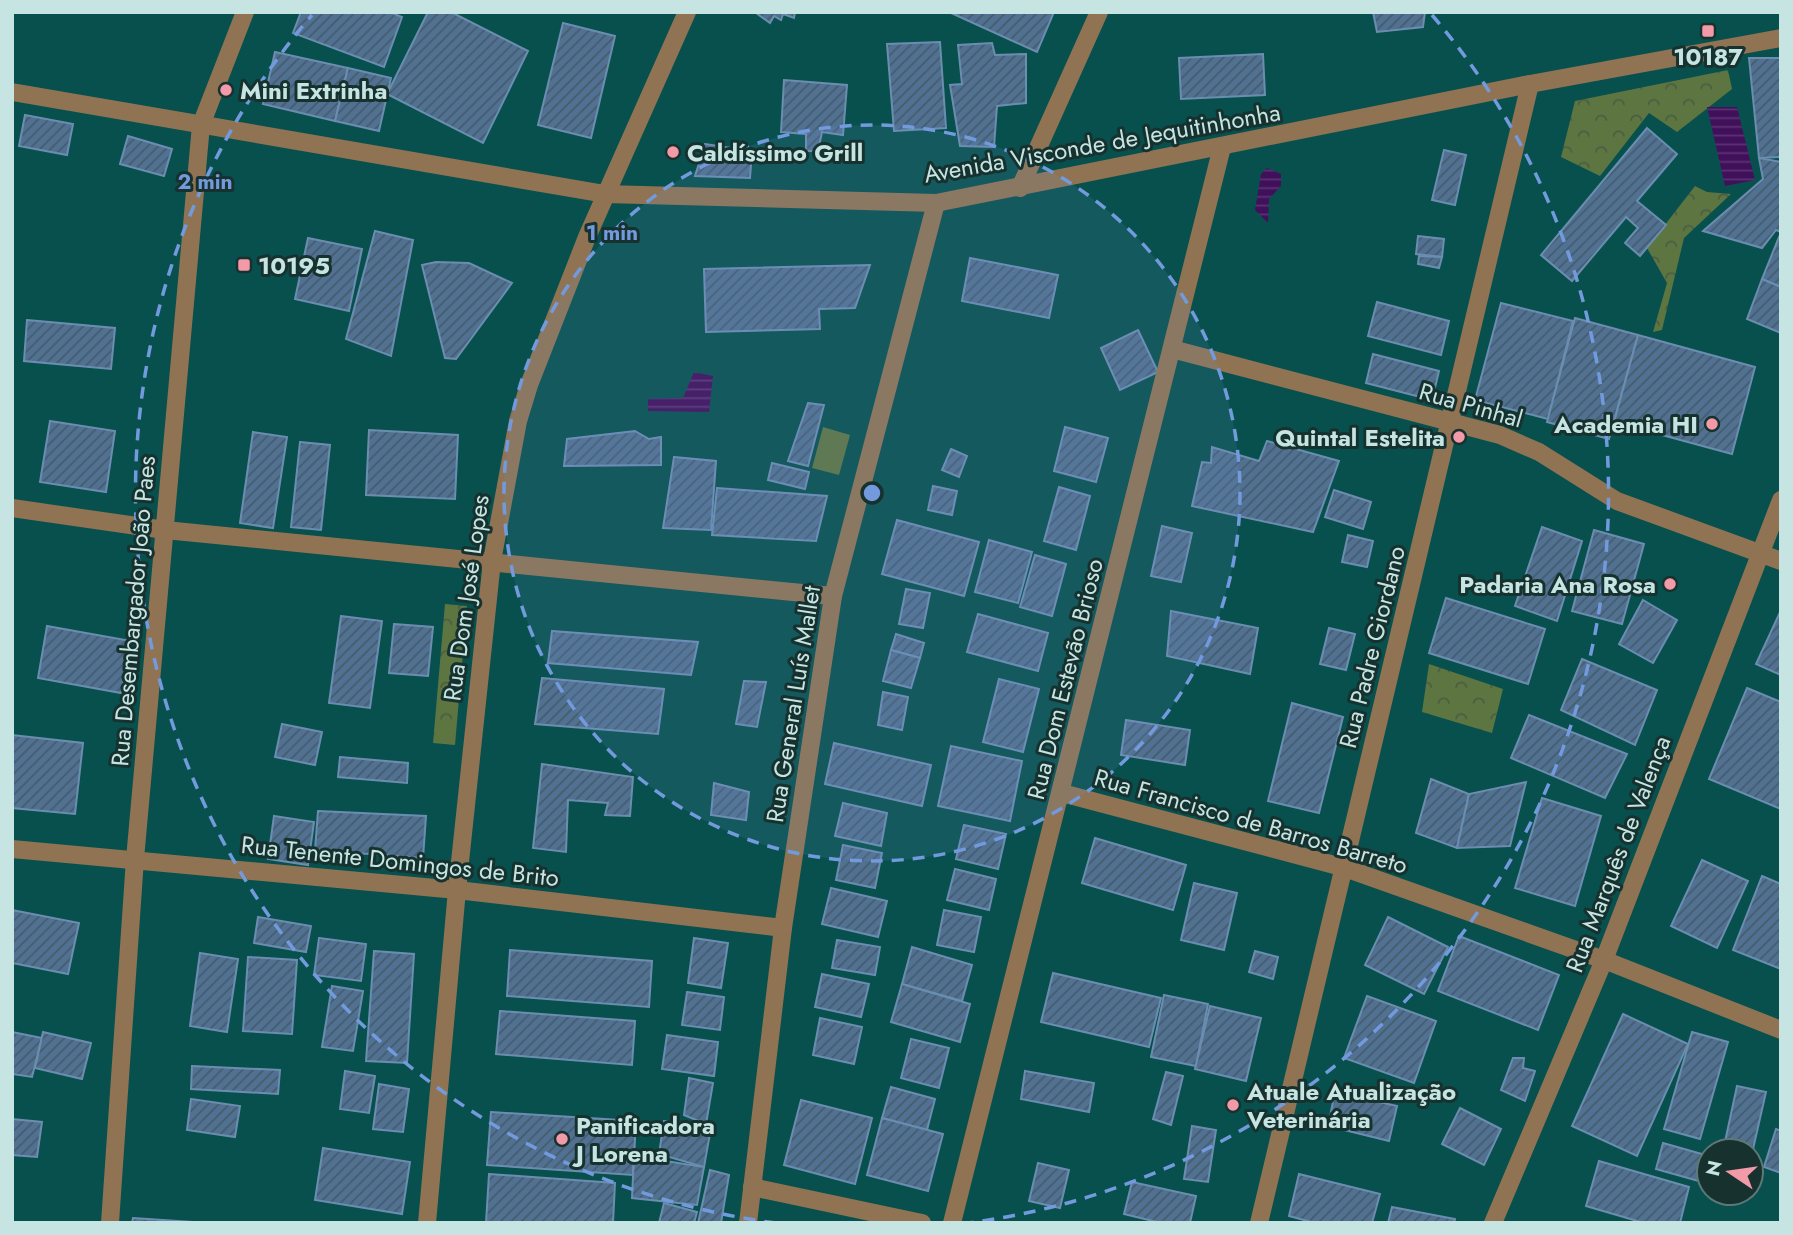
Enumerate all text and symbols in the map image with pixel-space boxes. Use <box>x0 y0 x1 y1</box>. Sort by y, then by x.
marker: 10187 <box>1700 23 1716 39</box>
place label: 10187 <box>1673 39 1743 74</box>
place label: Mini Extrinha <box>240 73 387 108</box>
marker: Mini Extrinha <box>218 82 234 98</box>
street label: Avenida Visconde de Jequitinhonha <box>921 94 1283 192</box>
place label: Caldíssimo Grill <box>687 135 863 170</box>
marker: Caldíssimo Grill <box>665 144 681 160</box>
text: 2 min <box>177 167 233 197</box>
text: 1 min <box>586 218 638 248</box>
place label: 10195 <box>258 248 330 283</box>
marker: 10195 <box>236 257 252 273</box>
street label: Rua Pinhal <box>1415 374 1527 436</box>
place label: Academia HI <box>1553 407 1698 442</box>
marker: Academia HI <box>1704 416 1720 432</box>
place label: Quintal Estelita <box>1275 420 1445 455</box>
marker: Quintal Estelita <box>1451 429 1467 445</box>
street label: Rua Desembargador João Paes <box>102 454 164 768</box>
centre of rings <box>860 481 884 505</box>
street label: Rua Dom José Lopes <box>434 493 498 703</box>
street label: Rua Padre Giordano <box>1330 542 1414 752</box>
street label: Rua Dom Estevão Brioso <box>1018 555 1112 803</box>
place label: Padaria Ana Rosa <box>1459 567 1656 602</box>
marker: Padaria Ana Rosa <box>1662 576 1678 592</box>
street label: Rua General Luís Mallet <box>757 583 829 825</box>
street label: Rua Marquês de Valença <box>1557 731 1679 977</box>
street label: Rua Francisco de Barros Barreto <box>1090 759 1412 883</box>
street label: Rua Tenente Domingos de Brito <box>239 827 561 895</box>
place label: Atuale Atualização Veterinária <box>1246 1074 1456 1137</box>
marker: Atuale Atualização Veterinária <box>1225 1097 1241 1113</box>
place label: Panificadora J Lorena <box>572 1108 715 1171</box>
marker: Panificadora J Lorena <box>554 1131 570 1147</box>
north arrow <box>1695 1137 1765 1207</box>
text: N <box>1699 1158 1729 1179</box>

